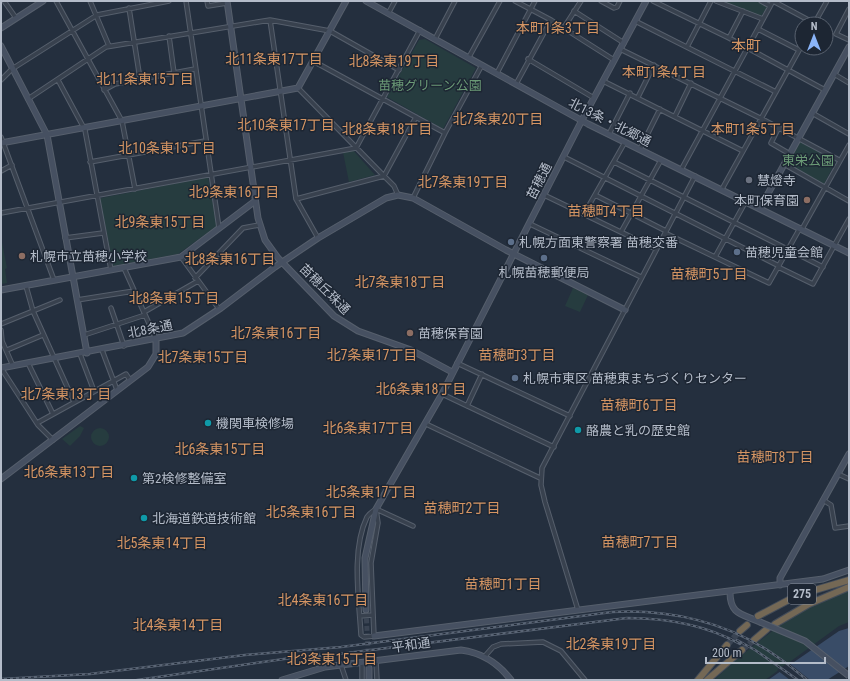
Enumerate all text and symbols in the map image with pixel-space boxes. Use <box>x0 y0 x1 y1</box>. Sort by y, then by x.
north arrow <box>794 16 834 56</box>
district label: 本町1条3丁目 <box>516 20 600 36</box>
text: N <box>811 20 818 33</box>
district label: 本町 <box>731 37 761 55</box>
district label: 北11条東17丁目 <box>225 51 323 67</box>
district label: 北8条東19丁目 <box>349 53 439 69</box>
district label: 本町1条4丁目 <box>622 64 706 80</box>
district label: 北11条東15丁目 <box>96 71 194 87</box>
park label: 苗穂グリーン公園 <box>378 78 482 93</box>
street label: 北13条・北郷通 <box>566 95 654 149</box>
district label: 北7条東20丁目 <box>453 111 543 127</box>
district label: 北10条東17丁目 <box>237 117 335 133</box>
district label: 北8条東18丁目 <box>342 121 432 137</box>
district label: 本町1条5丁目 <box>711 121 795 137</box>
district label: 北10条東15丁目 <box>118 140 216 156</box>
park label: 東栄公園 <box>782 153 834 168</box>
street label: 苗穂通 <box>523 160 555 202</box>
place label: 慧燈寺 <box>757 173 796 188</box>
district label: 北7条東19丁目 <box>418 174 508 190</box>
marker: 慧燈寺 <box>744 175 754 185</box>
district label: 北9条東16丁目 <box>189 184 279 200</box>
place label: 本町保育園 <box>734 193 799 208</box>
marker: 本町保育園 <box>802 195 812 205</box>
district label: 苗穂町4丁目 <box>568 203 644 219</box>
district label: 北9条東15丁目 <box>115 214 205 230</box>
place label: 札幌方面東警察署 苗穂交番 <box>519 235 678 250</box>
marker: 札幌方面東警察署 苗穂交番 <box>506 237 516 247</box>
place label: 苗穂児童会館 <box>745 245 823 260</box>
marker: 苗穂児童会館 <box>732 247 742 257</box>
place label: 札幌市立苗穂小学校 <box>30 249 147 264</box>
marker: 札幌市立苗穂小学校 <box>17 251 27 261</box>
district label: 北8条東16丁目 <box>185 251 275 267</box>
marker: 札幌苗穂郵便局 <box>539 253 549 263</box>
street label: 苗穂丘珠通 <box>297 261 353 317</box>
place label: 札幌苗穂郵便局 <box>498 265 590 280</box>
district label: 苗穂町5丁目 <box>671 266 747 282</box>
district label: 北7条東18丁目 <box>355 274 445 290</box>
district label: 北8条東15丁目 <box>129 290 219 306</box>
street label: 北8条通 <box>126 317 174 341</box>
district label: 北7条東16丁目 <box>231 325 321 341</box>
place label: 苗穂保育園 <box>418 326 483 341</box>
marker: 苗穂保育園 <box>405 328 415 338</box>
district label: 北7条東17丁目 <box>327 347 417 363</box>
district label: 苗穂町3丁目 <box>479 347 555 363</box>
district label: 北7条東15丁目 <box>158 349 248 365</box>
place label: 札幌市東区 苗穂東まちづくりセンター <box>523 371 747 386</box>
marker: 札幌市東区 苗穂東まちづくりセンター <box>510 373 520 383</box>
district label: 北6条東18丁目 <box>376 381 466 397</box>
district label: 北7条東13丁目 <box>21 386 111 402</box>
district label: 苗穂町6丁目 <box>601 397 677 413</box>
place label: 機関車検修場 <box>216 416 294 431</box>
marker: 機関車検修場 <box>203 418 213 428</box>
district label: 北6条東17丁目 <box>323 420 413 436</box>
place label: 酪農と乳の歴史館 <box>586 423 690 438</box>
marker: 酪農と乳の歴史館 <box>573 425 583 435</box>
district label: 北6条東15丁目 <box>175 441 265 457</box>
district label: 苗穂町8丁目 <box>737 449 813 465</box>
district label: 北6条東13丁目 <box>24 464 114 480</box>
place label: 第2検修整備室 <box>142 471 226 486</box>
marker: 第2検修整備室 <box>129 473 139 483</box>
district label: 北5条東17丁目 <box>326 484 416 500</box>
district label: 苗穂町2丁目 <box>424 500 500 516</box>
district label: 北5条東16丁目 <box>266 504 356 520</box>
place label: 北海道鉄道技術館 <box>152 511 256 526</box>
marker: 北海道鉄道技術館 <box>139 513 149 523</box>
district label: 苗穂町7丁目 <box>602 534 678 550</box>
district label: 北5条東14丁目 <box>117 535 207 551</box>
district label: 苗穂町1丁目 <box>465 576 541 592</box>
road number: 275 <box>788 584 816 604</box>
district label: 北4条東16丁目 <box>278 592 368 608</box>
district label: 北4条東14丁目 <box>133 617 223 633</box>
street label: 平和通 <box>391 635 431 655</box>
district label: 北2条東19丁目 <box>566 636 656 652</box>
scale bar <box>706 639 825 665</box>
text: 200 m <box>712 646 742 660</box>
district label: 北3条東15丁目 <box>287 651 377 667</box>

